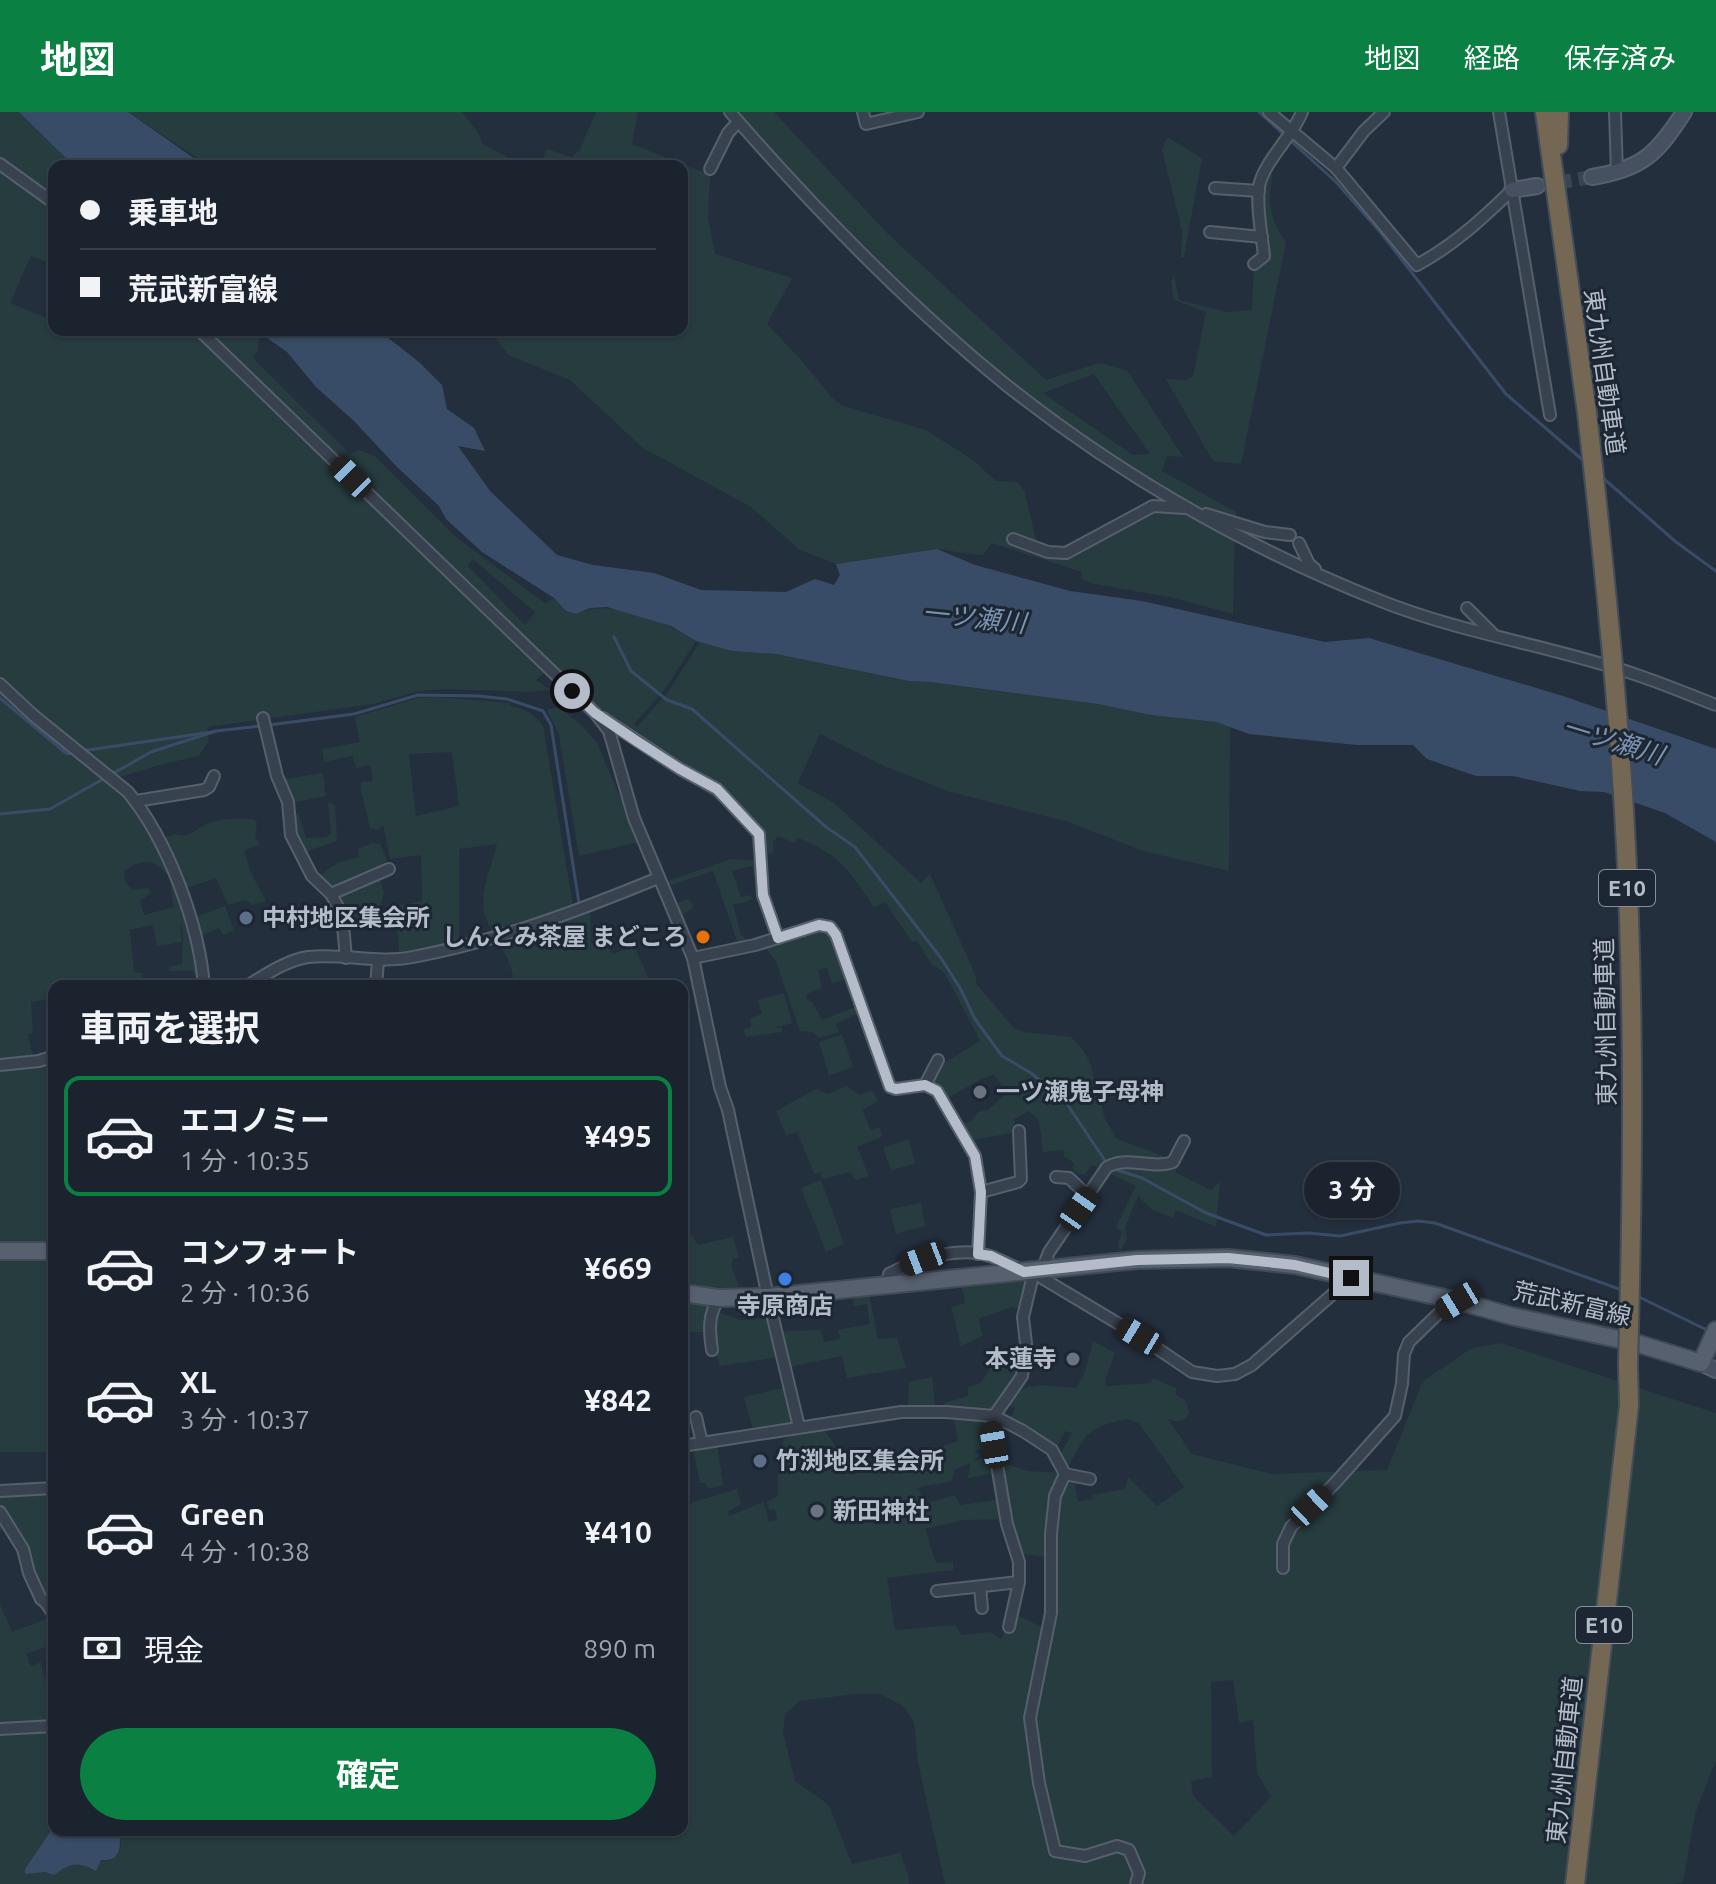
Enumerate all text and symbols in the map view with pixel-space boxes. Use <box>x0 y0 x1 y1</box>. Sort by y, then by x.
text: 地図 <box>40 38 116 80</box>
text: 地図 <box>1364 42 1420 73</box>
text: 経路 <box>1464 42 1520 73</box>
text: 保存済み <box>1564 42 1676 73</box>
text: 乗車地 <box>128 195 218 229</box>
text: 荒武新富線 <box>128 272 278 306</box>
street label: 東九州自動車道 <box>1579 287 1630 457</box>
car <box>326 452 376 502</box>
water label: 一ツ瀬川 <box>921 598 1030 638</box>
route start <box>554 673 590 709</box>
water label: 一ツ瀬川 <box>1559 711 1670 770</box>
road number: E10 <box>1599 870 1655 906</box>
place label: 中村地区集会所 <box>262 904 430 931</box>
marker: 中村地区集会所 <box>237 909 255 927</box>
place label: しんとみ茶屋 まどころ <box>442 923 687 950</box>
marker: しんとみ茶屋 まどころ <box>694 928 712 946</box>
street label: 東九州自動車道 <box>1591 938 1620 1106</box>
text: 車両を選択 <box>80 1007 260 1048</box>
place label: 一ツ瀬鬼子母神 <box>996 1078 1164 1105</box>
marker: 一ツ瀬鬼子母神 <box>971 1083 989 1101</box>
icon: car <box>84 1100 156 1172</box>
text: エコノミー <box>180 1103 330 1137</box>
text: ¥495 <box>584 1119 652 1153</box>
text: 1 分 · 10:35 <box>180 1146 310 1175</box>
callout: 3 分 <box>1303 1162 1399 1218</box>
text: 3 分 <box>1329 1175 1375 1204</box>
car <box>1055 1182 1103 1236</box>
icon: car <box>84 1232 156 1304</box>
text: コンフォート <box>180 1235 359 1269</box>
car <box>896 1239 950 1279</box>
text: ¥669 <box>584 1251 652 1285</box>
route end <box>1333 1260 1369 1296</box>
marker: 寺原商店 <box>776 1270 794 1288</box>
street label: 荒武新富線 <box>1511 1277 1634 1330</box>
text: 2 分 · 10:36 <box>180 1278 310 1307</box>
car <box>1431 1278 1485 1324</box>
place label: 寺原商店 <box>737 1292 833 1319</box>
car <box>1112 1313 1166 1359</box>
place label: 本蓮寺 <box>985 1345 1057 1372</box>
marker: 本蓮寺 <box>1064 1350 1082 1368</box>
icon: car <box>84 1364 156 1436</box>
text: XL <box>180 1365 216 1399</box>
text: ¥842 <box>584 1383 652 1417</box>
text: 3 分 · 10:37 <box>180 1405 310 1434</box>
car <box>978 1419 1010 1471</box>
place label: 竹渕地区集会所 <box>776 1447 944 1474</box>
marker: 竹渕地区集会所 <box>751 1452 769 1470</box>
car <box>1285 1481 1337 1531</box>
icon: car <box>84 1496 156 1568</box>
text: Green <box>180 1497 265 1531</box>
place label: 新田神社 <box>833 1497 929 1524</box>
marker: 新田神社 <box>808 1502 826 1520</box>
text: ¥410 <box>584 1515 652 1549</box>
text: 4 分 · 10:38 <box>180 1537 310 1566</box>
road number: E10 <box>1576 1607 1632 1643</box>
icon: cash <box>80 1626 124 1670</box>
text: 現金 <box>144 1633 204 1667</box>
text: 890 m <box>584 1634 656 1663</box>
street label: 東九州自動車道 <box>1542 1675 1587 1845</box>
button: 確定 <box>80 1728 656 1820</box>

